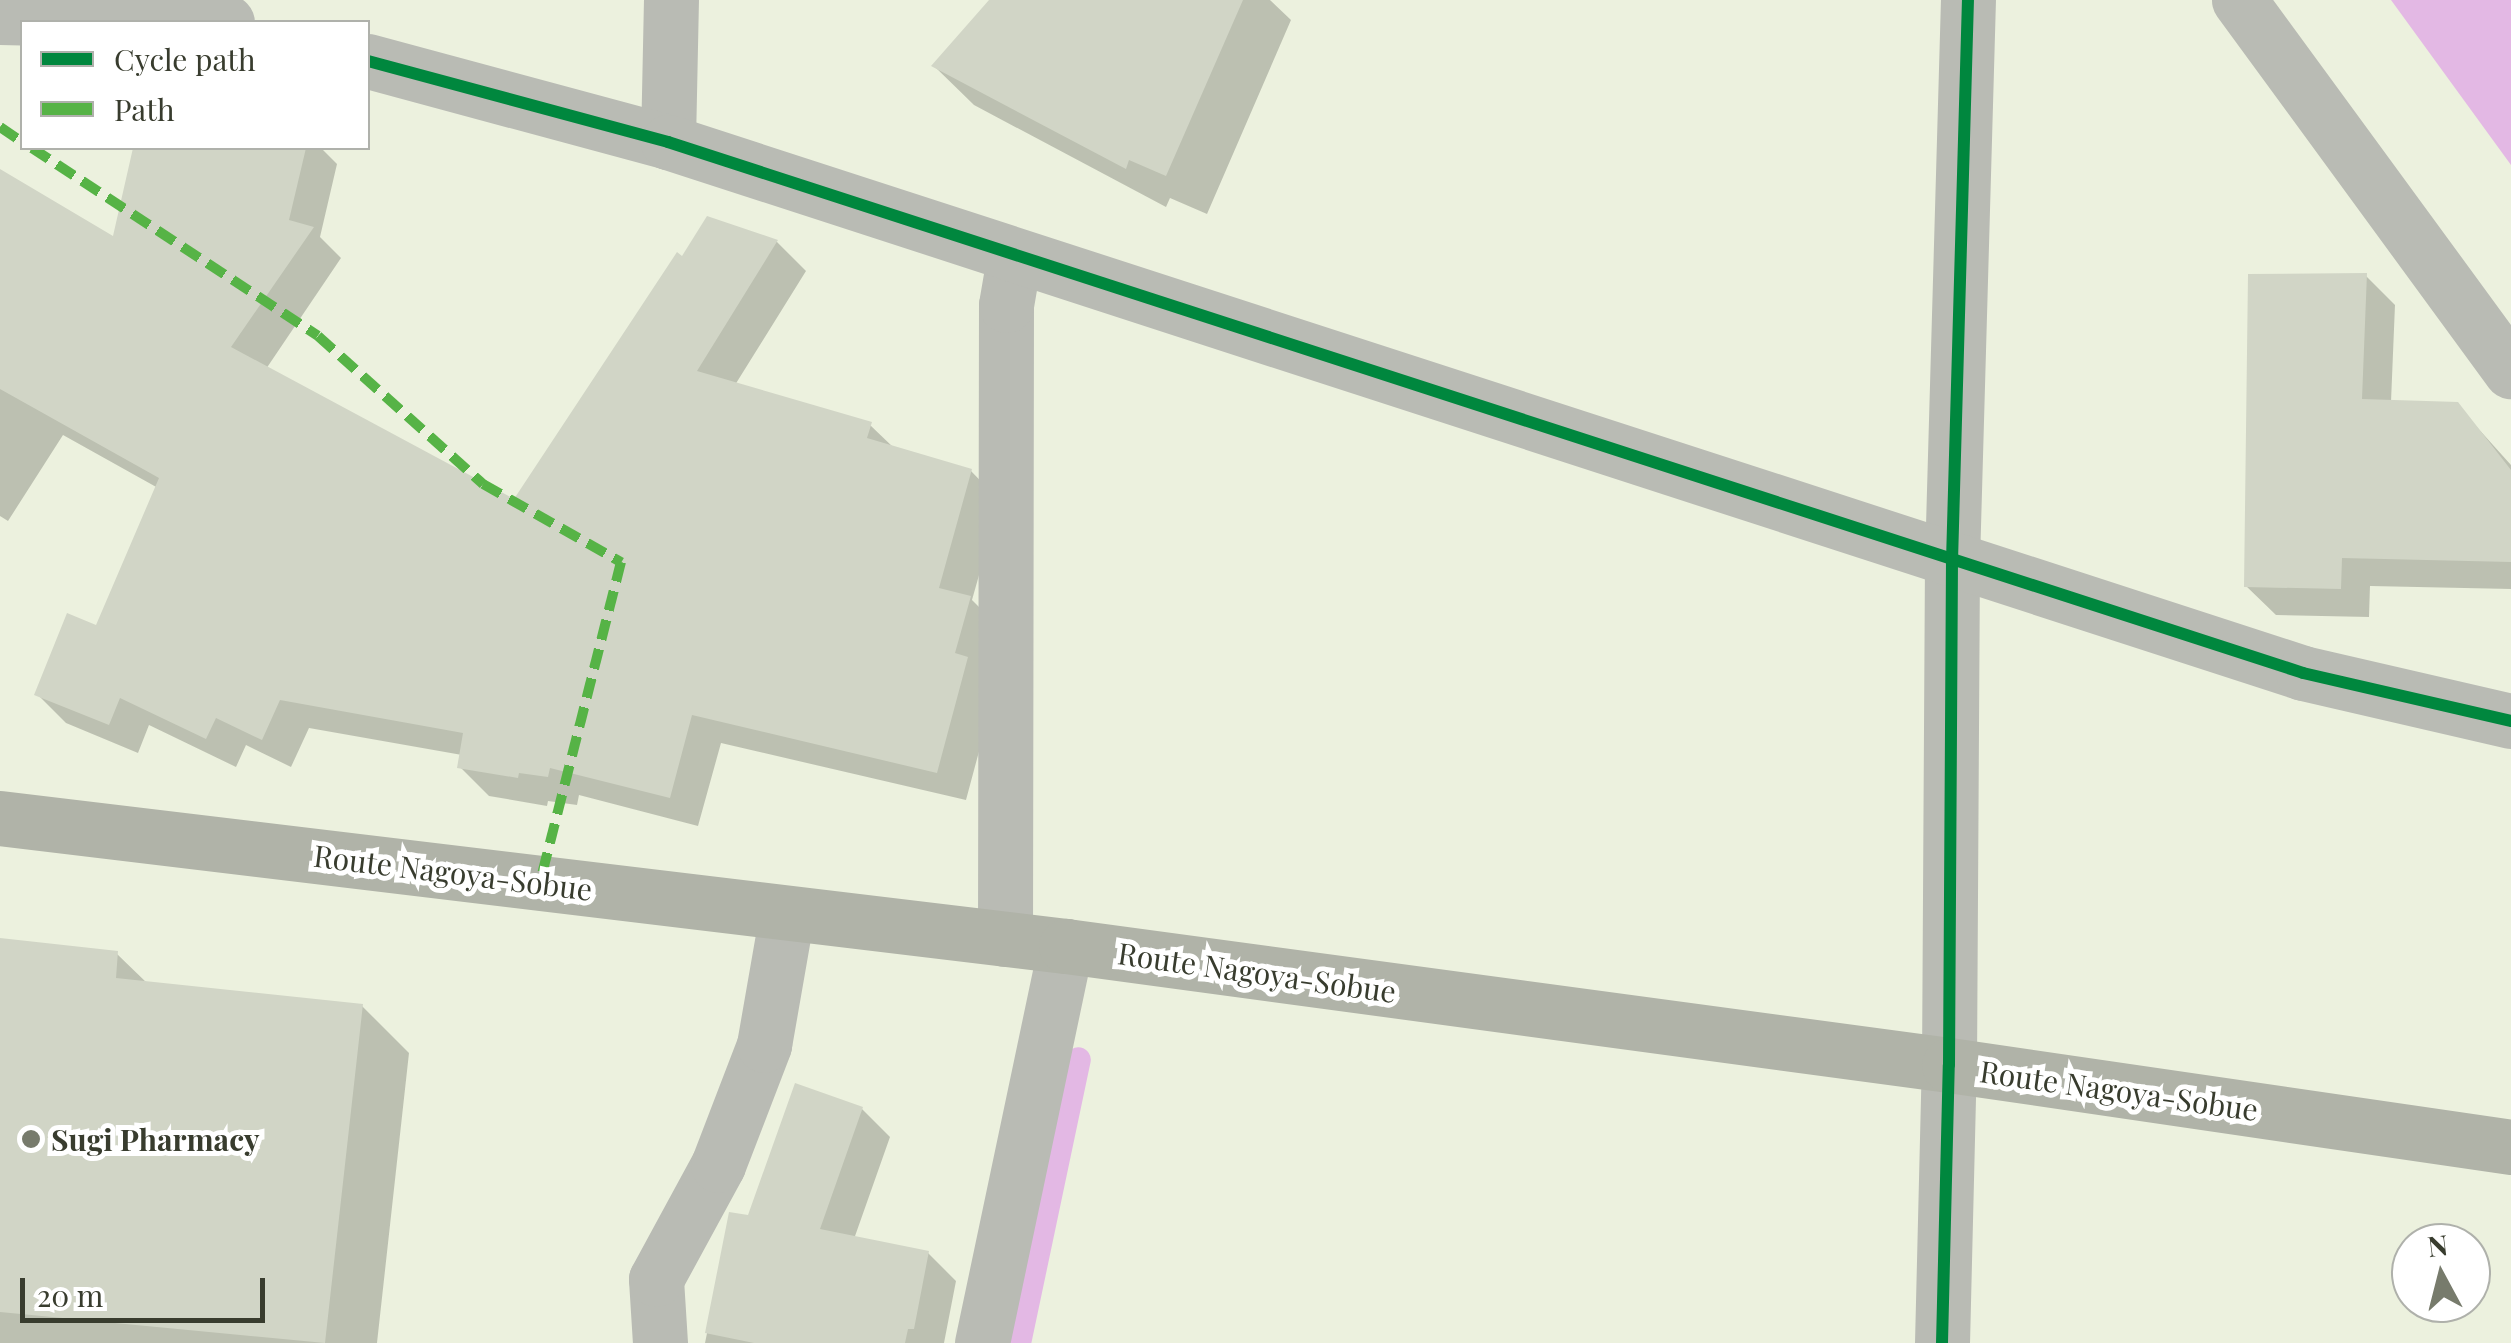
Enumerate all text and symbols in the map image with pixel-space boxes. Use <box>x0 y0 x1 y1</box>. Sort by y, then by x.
legend <box>20 20 370 150</box>
text: Cycle path <box>114 39 256 79</box>
text: Path <box>114 89 175 129</box>
street label: Route Nagoya-Sobue <box>312 837 594 907</box>
street label: Route Nagoya-Sobue <box>1116 935 1398 1009</box>
street label: Route Nagoya-Sobue <box>1978 1053 2260 1127</box>
place label: Sugi Pharmacy <box>51 1121 259 1157</box>
marker: Sugi Pharmacy <box>20 1128 42 1150</box>
north arrow <box>2391 1223 2491 1323</box>
text: N <box>2425 1225 2450 1264</box>
scale bar <box>25 1258 270 1320</box>
text: 20 m <box>37 1275 103 1315</box>

